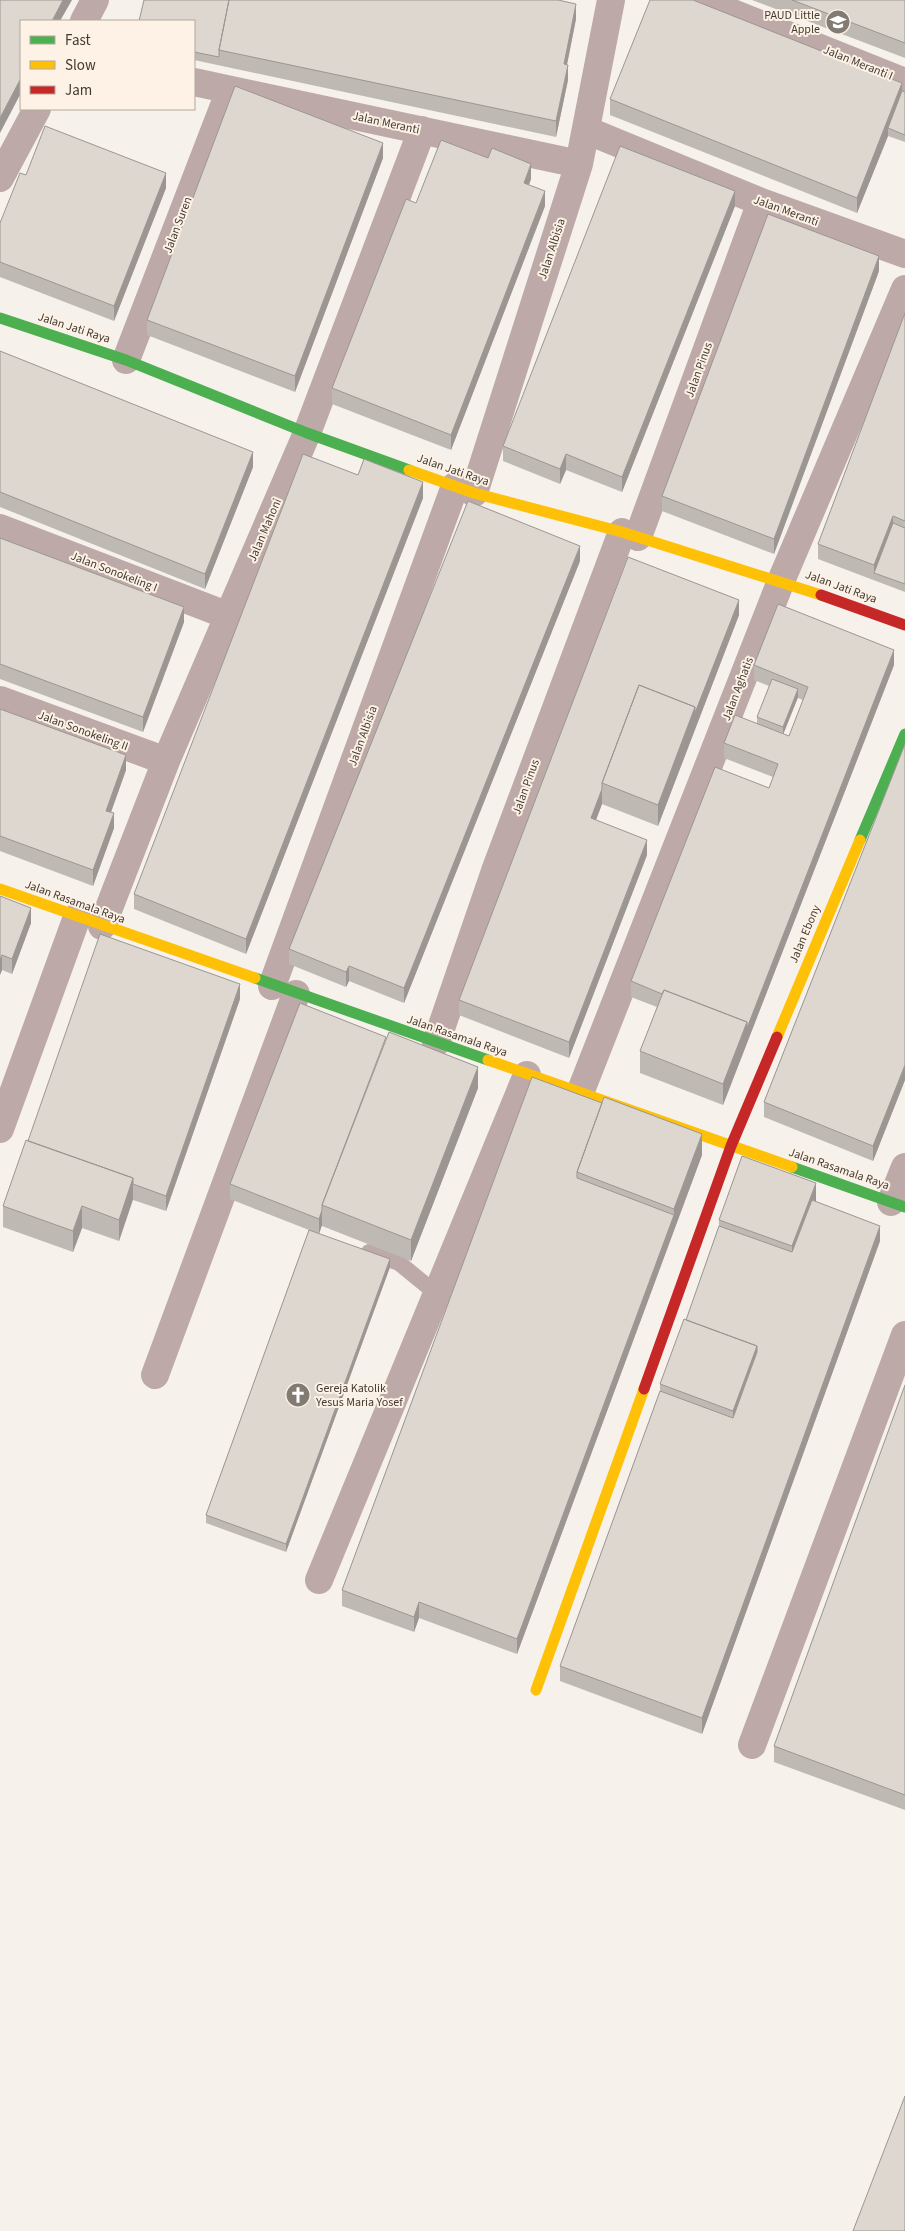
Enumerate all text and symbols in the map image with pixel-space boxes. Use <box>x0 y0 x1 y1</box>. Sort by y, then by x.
place label: PAUD Little Apple <box>764 7 820 38</box>
school or university icon: PAUD Little Apple <box>825 9 851 35</box>
legend <box>20 20 195 110</box>
text: Fast <box>65 30 91 51</box>
street label: Jalan Meranti I <box>821 41 895 85</box>
text: Slow <box>65 55 96 76</box>
text: Jam <box>65 80 92 101</box>
street label: Jalan Meranti <box>351 108 421 138</box>
street label: Jalan Meranti <box>751 191 821 231</box>
street label: Jalan Suren <box>159 194 197 256</box>
street label: Jalan Albisia <box>534 216 570 282</box>
street label: Jalan Jati Raya <box>36 308 112 348</box>
street label: Jalan Pinus <box>681 340 717 400</box>
street label: Jalan Jati Raya <box>415 450 491 490</box>
street label: Jalan Mahoni <box>244 496 286 564</box>
street label: Jalan Sonokeling I <box>68 548 160 596</box>
street label: Jalan Jati Raya <box>803 566 879 608</box>
street label: Jalan Aghatis <box>718 655 758 723</box>
street label: Jalan Albisia <box>344 703 382 769</box>
street label: Jalan Sonokeling II <box>36 707 130 755</box>
street label: Jalan Pinus <box>508 757 544 817</box>
street label: Jalan Rasamala Raya <box>23 876 127 928</box>
street label: Jalan Ebony <box>785 902 825 966</box>
street label: Jalan Rasamala Raya <box>404 1011 510 1061</box>
street label: Jalan Rasamala Raya <box>786 1144 892 1194</box>
place label: Gereja Katolik Yesus Maria Yosef <box>315 1380 403 1411</box>
church icon: Gereja Katolik Yesus Maria Yosef <box>285 1382 311 1408</box>

